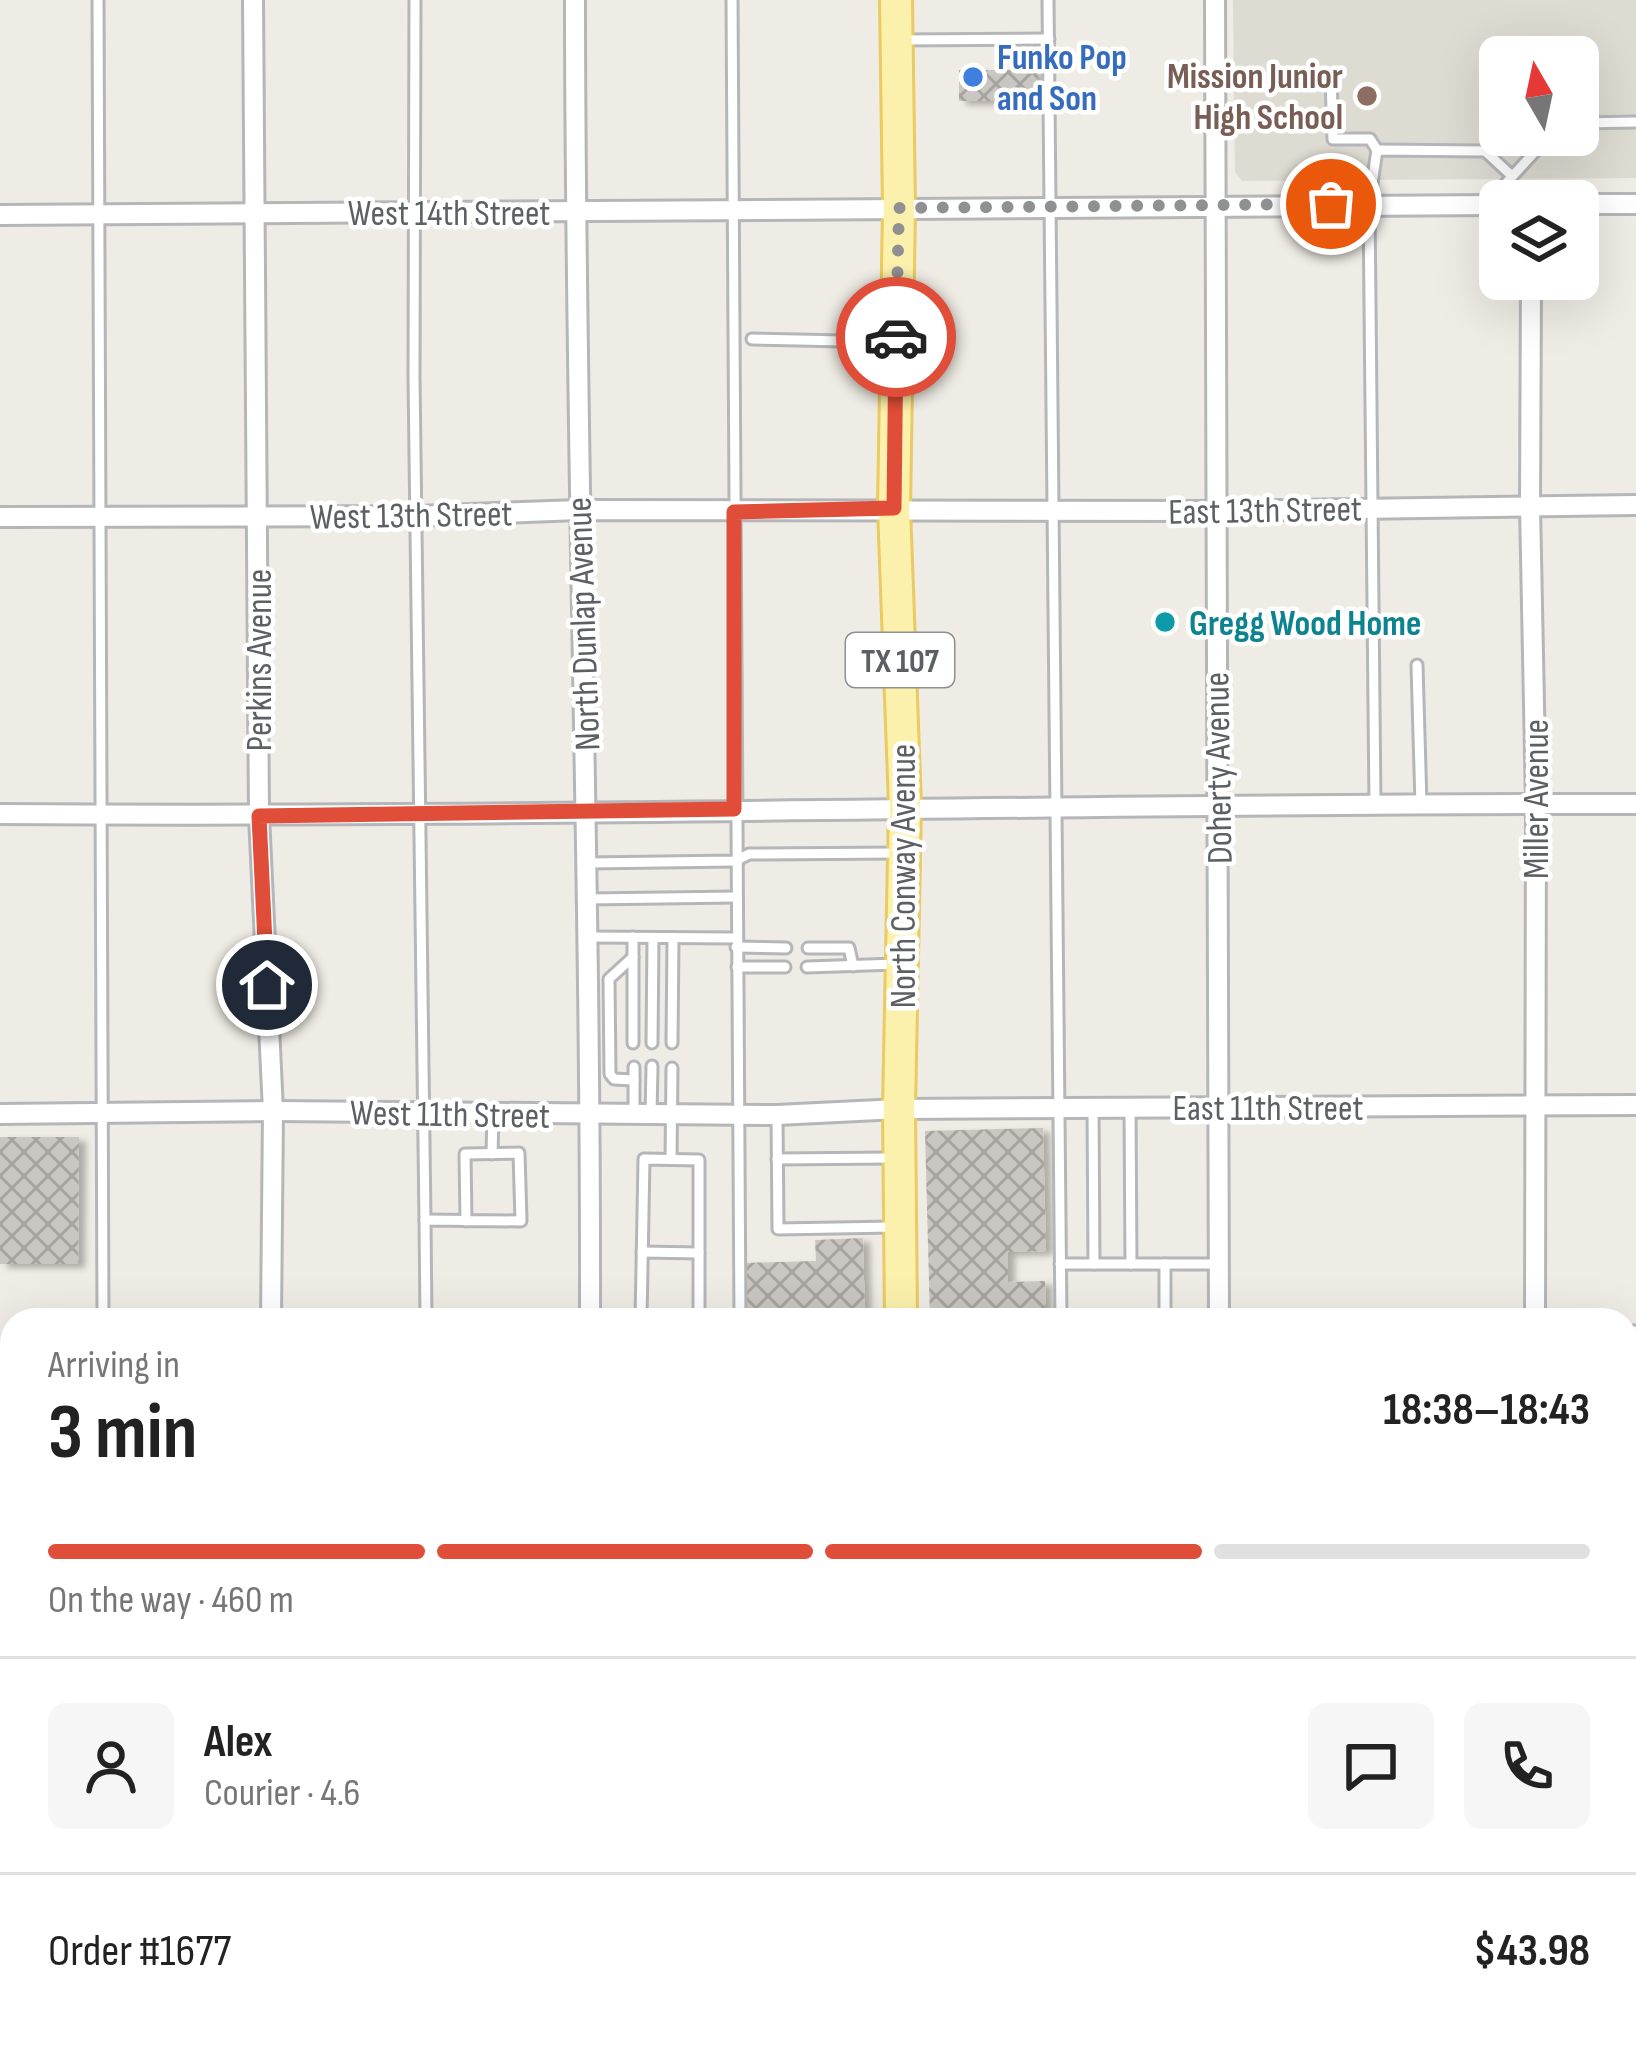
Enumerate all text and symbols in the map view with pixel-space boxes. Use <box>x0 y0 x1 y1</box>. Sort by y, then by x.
north arrow <box>1479 36 1599 156</box>
map controls <box>1479 36 1599 300</box>
place label: Funko Pop and Son <box>997 37 1127 121</box>
place label: Mission Junior High School <box>1167 56 1343 140</box>
marker: Funko Pop and Son <box>960 64 986 90</box>
marker: Mission Junior High School <box>1354 83 1380 109</box>
pin <box>1280 153 1382 255</box>
icon: bag <box>1298 171 1364 237</box>
button: layers <box>1479 180 1599 300</box>
street label: West 14th Street <box>348 193 550 236</box>
courier <box>836 277 956 397</box>
icon: car <box>863 304 929 370</box>
street label: East 13th Street <box>1168 488 1362 535</box>
street label: West 13th Street <box>309 493 513 540</box>
street label: North Dunlap Avenue <box>559 496 610 751</box>
street label: Perkins Avenue <box>239 569 282 751</box>
place label: Gregg Wood Home <box>1189 603 1421 646</box>
marker: Gregg Wood Home <box>1152 609 1178 635</box>
road number: TX 107 <box>846 633 954 687</box>
street label: Doherty Avenue <box>1196 672 1243 864</box>
street label: Miller Avenue <box>1516 719 1559 879</box>
street label: North Conway Avenue <box>883 744 926 1008</box>
pin <box>216 934 318 1036</box>
icon: home <box>234 952 300 1018</box>
street label: East 11th Street <box>1173 1088 1363 1131</box>
street label: West 11th Street <box>350 1092 550 1139</box>
text: Arriving in <box>48 1342 180 1389</box>
text: 18:38–18:43 <box>1383 1383 1590 1438</box>
text: 3 min <box>48 1387 197 1480</box>
text: On the way · 460 m <box>48 1577 294 1624</box>
button: person <box>48 1703 174 1829</box>
button: chat <box>1308 1703 1434 1829</box>
button: phone <box>1464 1703 1590 1829</box>
text: Alex <box>204 1715 272 1770</box>
text: Courier · 4.6 <box>204 1770 360 1817</box>
text: Order #1677 <box>48 1924 231 1979</box>
text: $43.98 <box>1474 1924 1590 1979</box>

